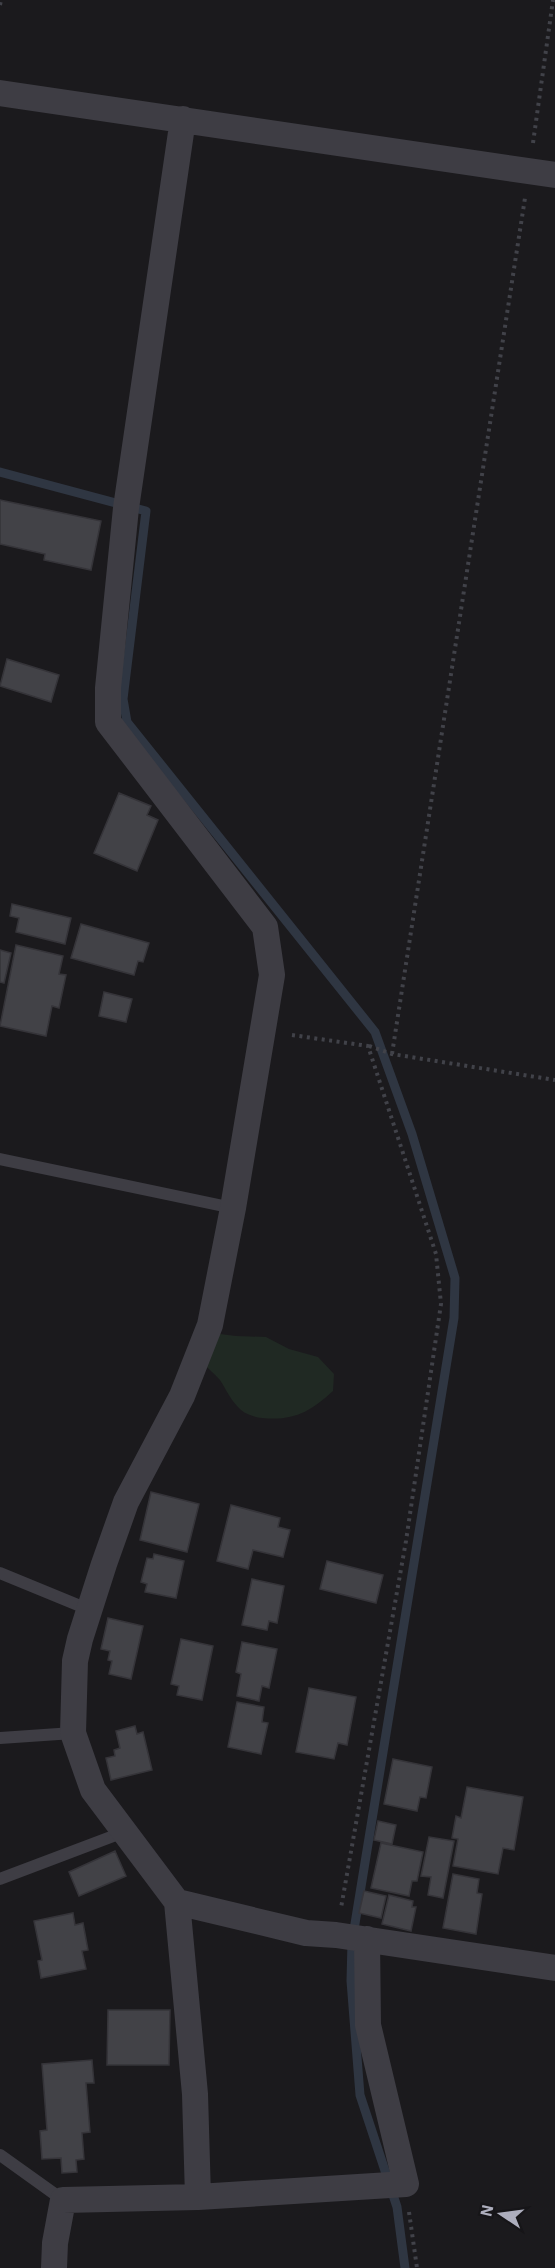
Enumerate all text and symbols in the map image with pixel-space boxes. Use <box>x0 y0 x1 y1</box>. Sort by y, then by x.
north arrow <box>471 2184 531 2244</box>
text: N <box>475 2203 497 2219</box>

